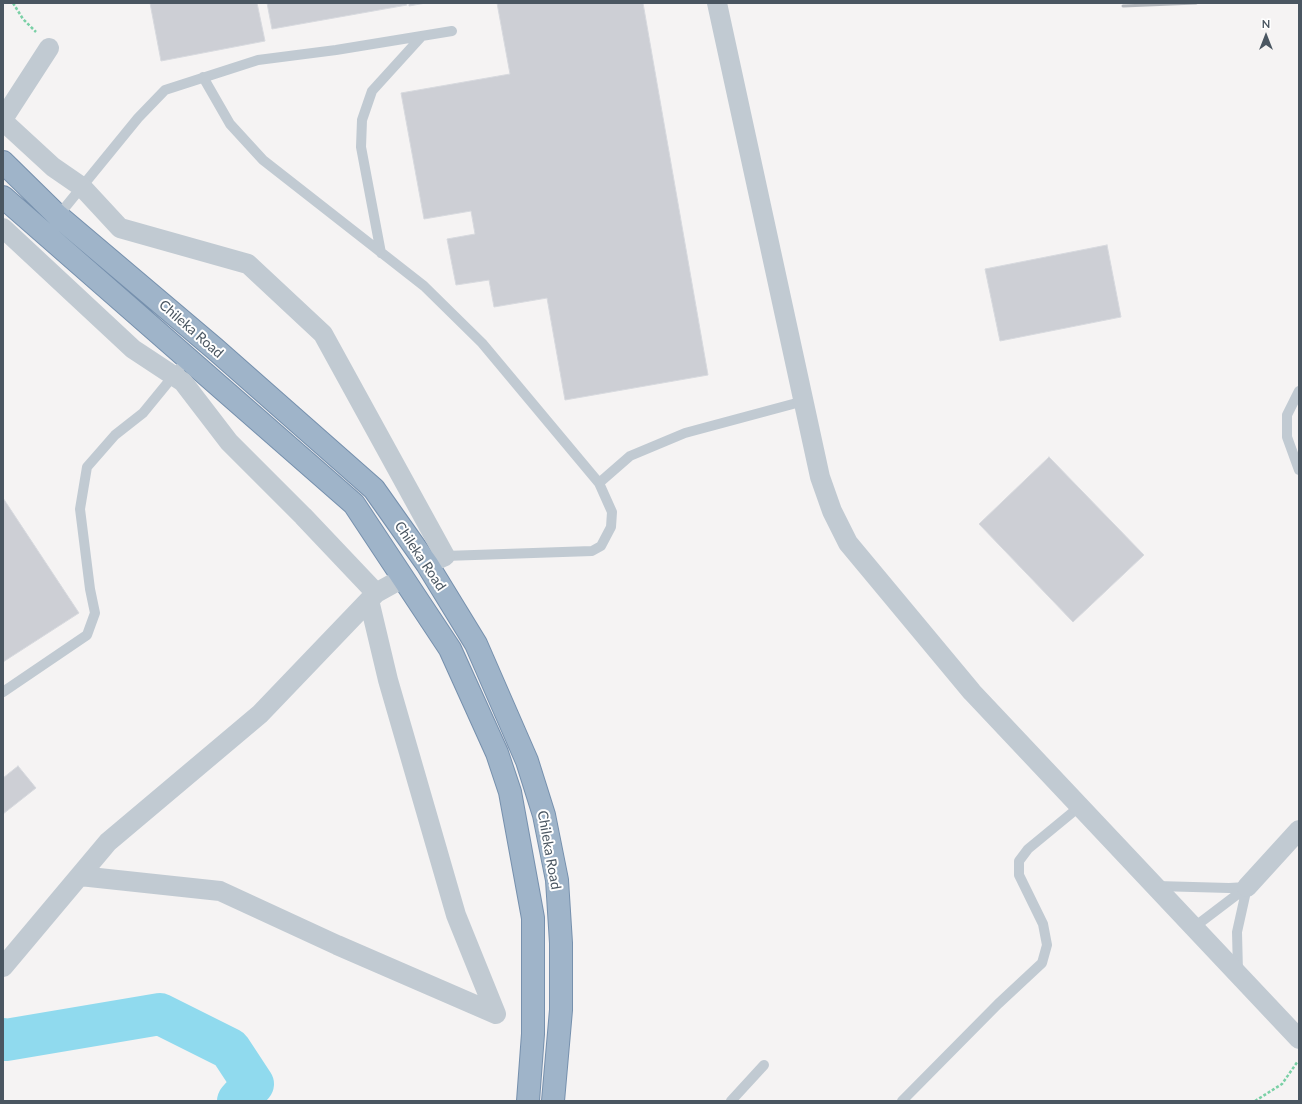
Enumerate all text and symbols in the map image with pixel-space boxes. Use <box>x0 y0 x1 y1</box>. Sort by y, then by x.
north arrow <box>1246 16 1286 56</box>
text: N <box>1262 17 1270 30</box>
street label: Chileka Road <box>155 296 227 362</box>
street label: Chileka Road <box>391 518 449 594</box>
street label: Chileka Road <box>534 809 564 891</box>

